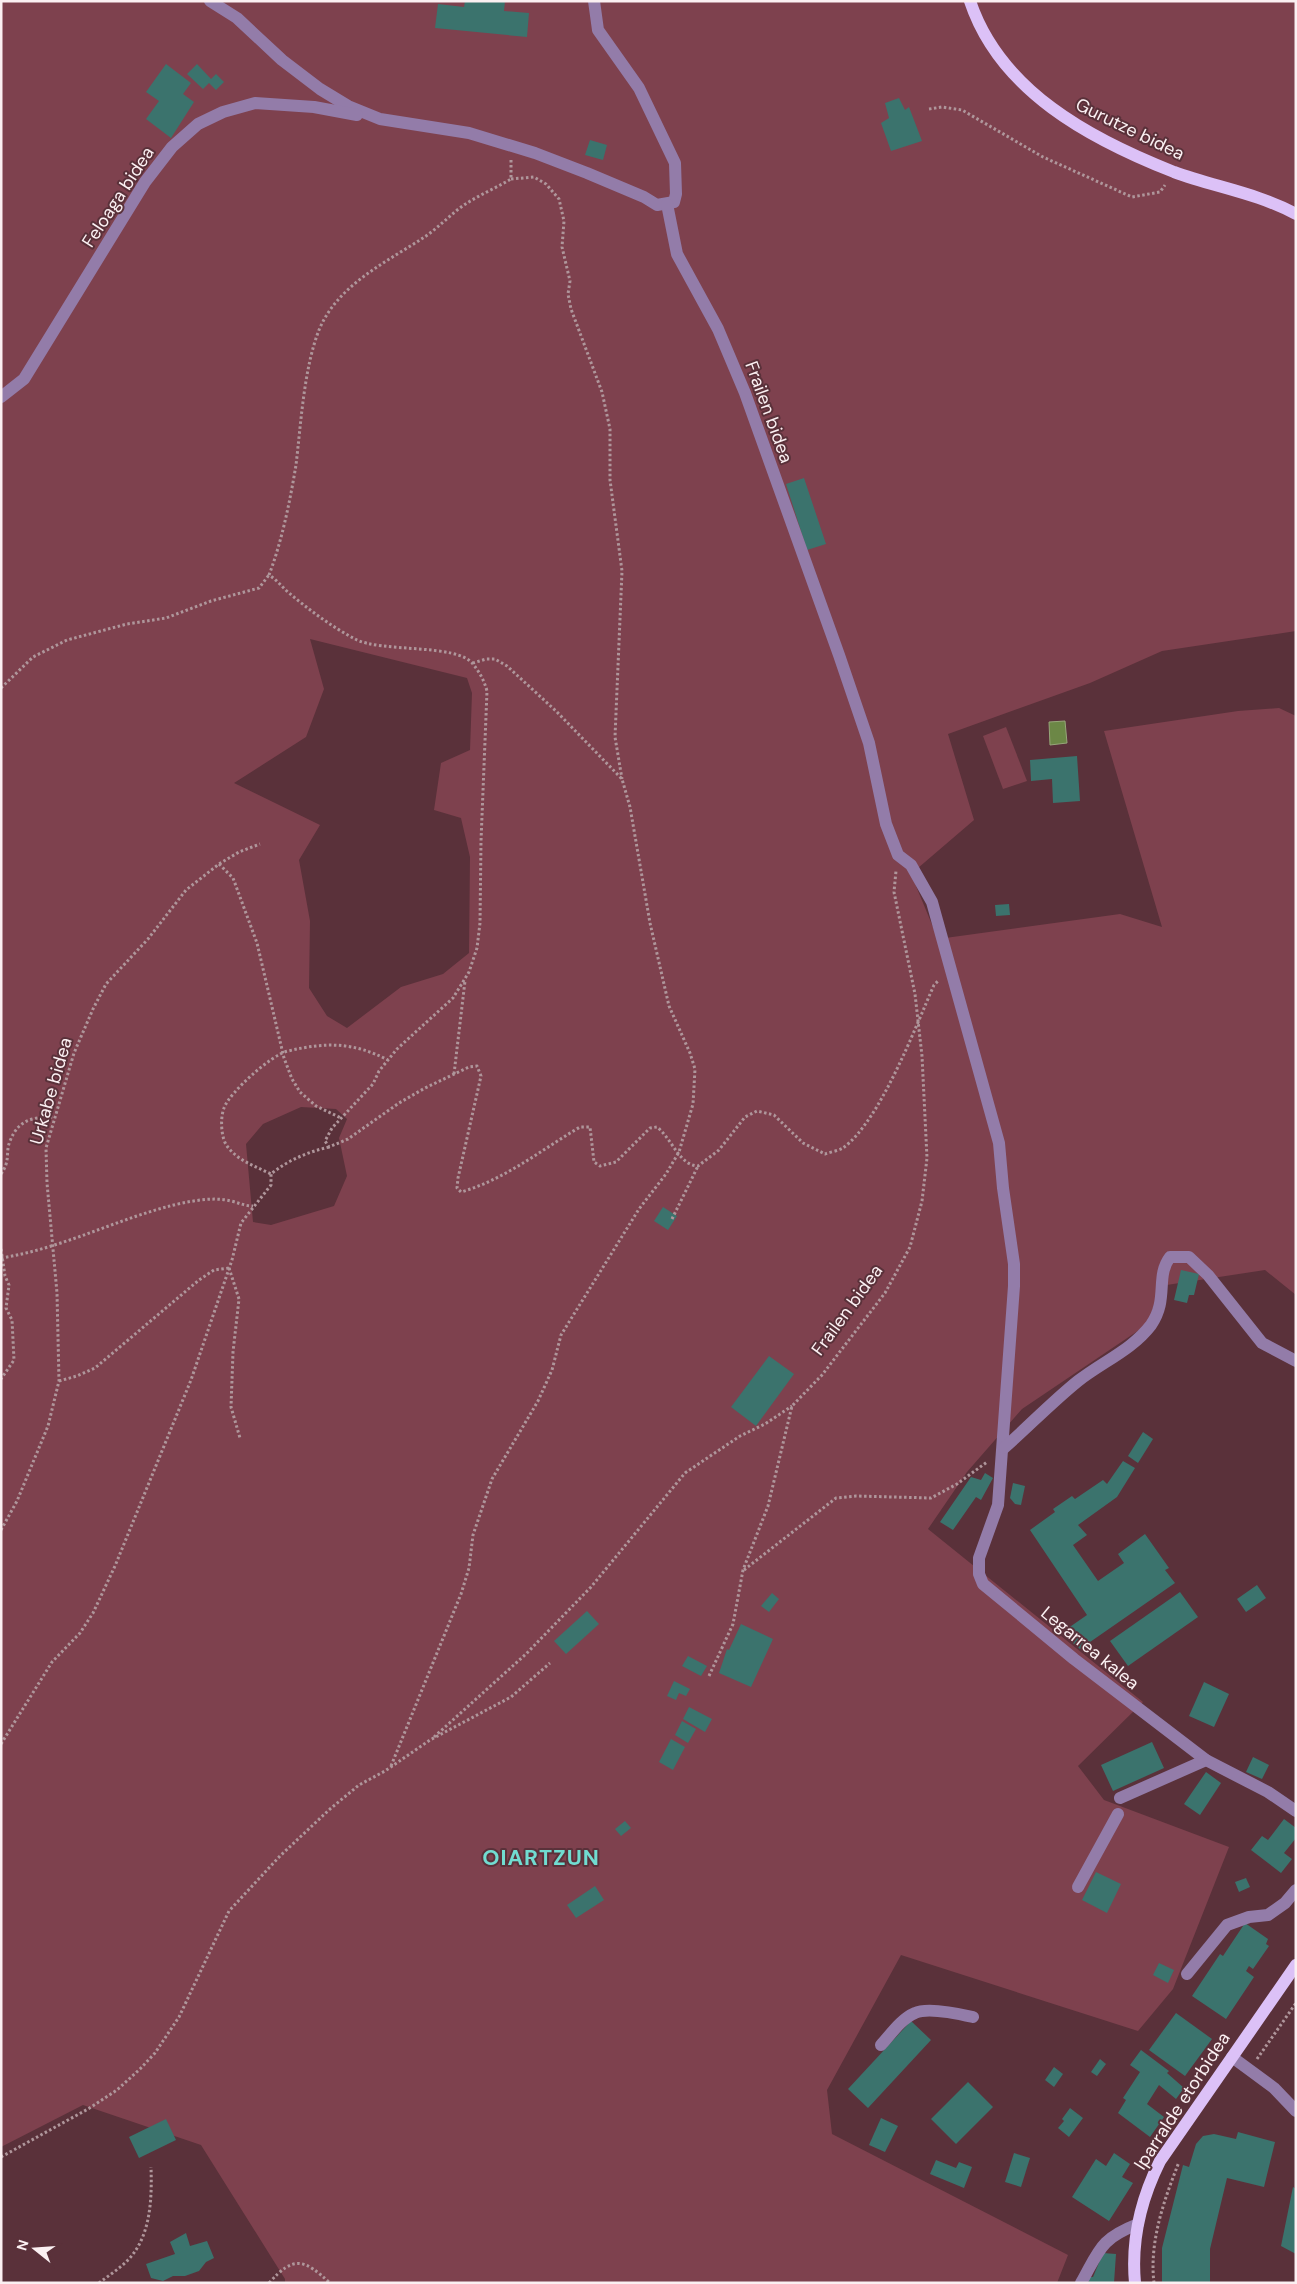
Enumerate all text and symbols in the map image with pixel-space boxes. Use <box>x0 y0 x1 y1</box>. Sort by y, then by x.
street label: Gurutze bidea <box>1072 92 1188 166</box>
street label: Feloaga bidea <box>76 142 160 252</box>
street label: Frailen bidea <box>739 358 799 466</box>
street label: Urkabe bidea <box>24 1035 78 1147</box>
street label: Frailen bidea <box>806 1260 888 1360</box>
street label: Legarrea kalea <box>1036 1601 1144 1695</box>
district label: OIARTZUN <box>482 1843 600 1872</box>
street label: Iparralde etorbidea <box>1128 2028 1236 2174</box>
north arrow <box>10 2224 60 2274</box>
text: N <box>12 2238 33 2253</box>

